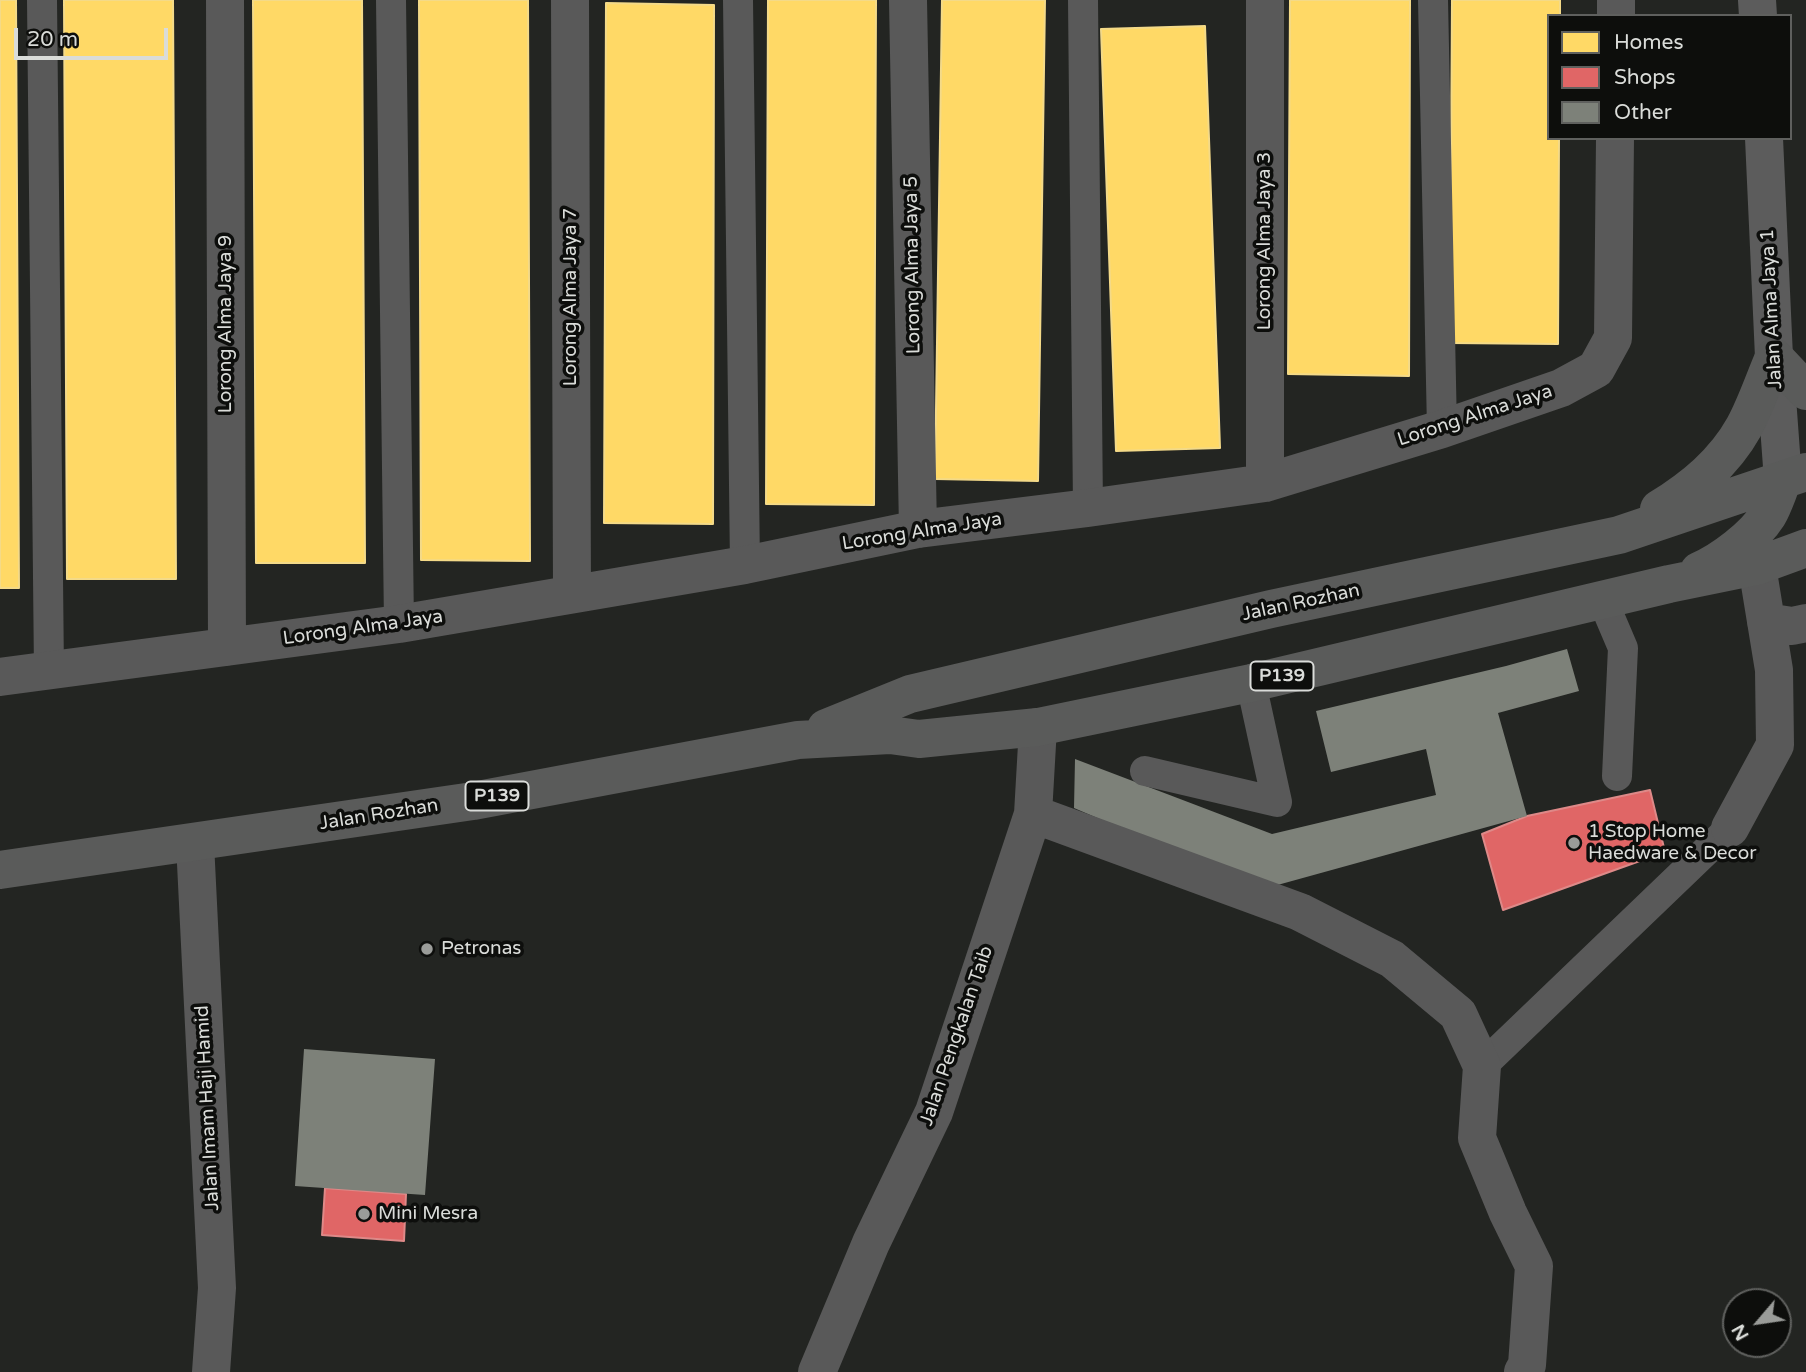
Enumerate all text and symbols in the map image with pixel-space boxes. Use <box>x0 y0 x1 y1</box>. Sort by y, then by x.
scale bar <box>18 14 172 58</box>
legend <box>1547 14 1792 140</box>
text: 20 m <box>27 27 78 52</box>
text: Homes <box>1614 30 1684 55</box>
text: Shops <box>1614 65 1676 90</box>
text: Other <box>1614 100 1672 125</box>
street label: Lorong Alma Jaya 3 <box>1254 152 1276 330</box>
street label: Lorong Alma Jaya 5 <box>900 176 926 354</box>
street label: Lorong Alma Jaya 7 <box>560 208 582 386</box>
street label: Jalan Alma Jaya 1 <box>1756 228 1788 390</box>
street label: Lorong Alma Jaya 9 <box>215 235 237 413</box>
street label: Lorong Alma Jaya <box>1395 380 1555 452</box>
street label: Lorong Alma Jaya <box>840 508 1004 556</box>
street label: Jalan Rozhan <box>1240 579 1362 627</box>
street label: Lorong Alma Jaya <box>281 605 445 651</box>
road number: P139 <box>1250 662 1314 690</box>
road number: P139 <box>466 782 528 810</box>
street label: Jalan Rozhan <box>318 794 440 836</box>
place label: 1 Stop Home Haedware & Decor <box>1588 821 1756 865</box>
marker: 1 Stop Home Haedware & Decor <box>1566 835 1582 851</box>
place label: Petronas <box>441 938 521 960</box>
marker: Petronas <box>419 941 435 957</box>
street label: Jalan Pengkalan Taib <box>916 943 998 1129</box>
street label: Jalan Imam Haji Hamid <box>191 1005 225 1211</box>
place label: Mini Mesra <box>378 1203 478 1225</box>
marker: Mini Mesra <box>356 1206 372 1222</box>
north arrow <box>1722 1288 1792 1358</box>
text: N <box>1727 1320 1754 1344</box>

